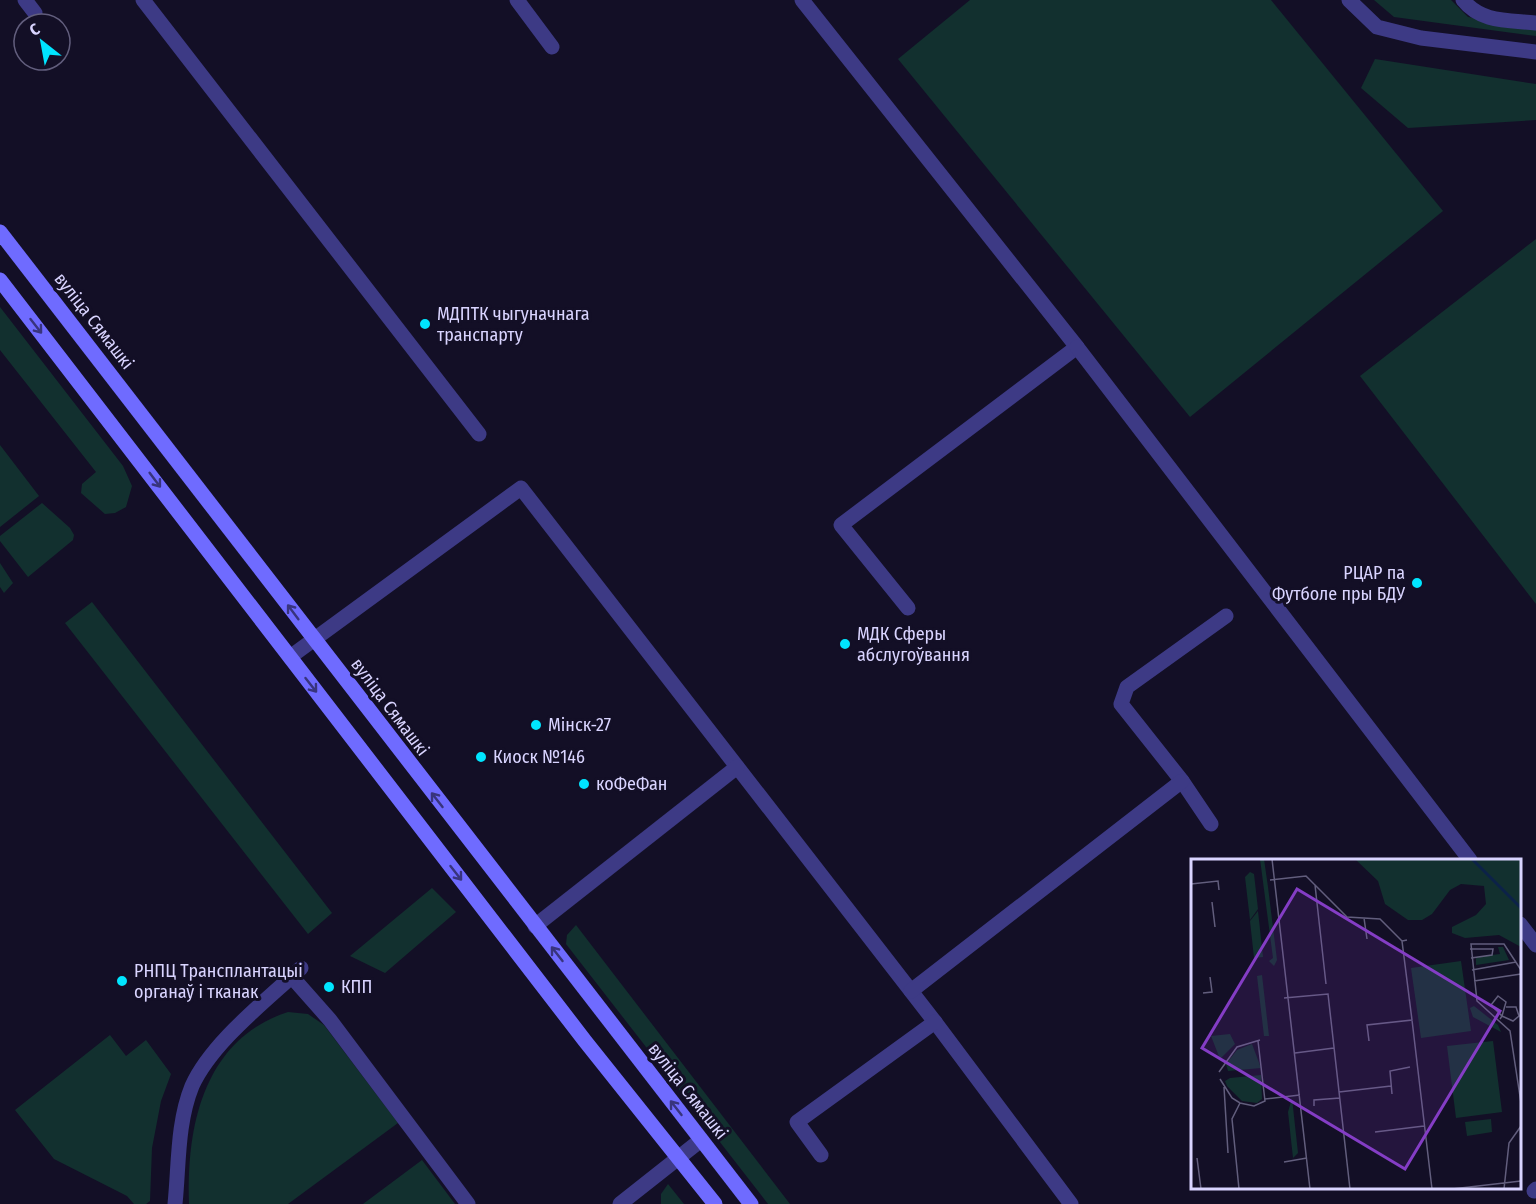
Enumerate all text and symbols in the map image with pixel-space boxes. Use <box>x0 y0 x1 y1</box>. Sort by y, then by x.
north arrow <box>12 12 72 72</box>
text: С <box>26 19 44 40</box>
street label: вуліца Сямашкі <box>49 268 139 374</box>
place label: МДПТК чыгуначнага транспарту <box>437 303 590 346</box>
marker: МДПТК чыгуначнага транспарту <box>418 317 432 331</box>
one-way arrow <box>29 318 42 334</box>
one-way arrow <box>148 472 161 488</box>
place label: РЦАР па Футболе пры БДУ <box>1272 562 1405 605</box>
marker: РЦАР па Футболе пры БДУ <box>1410 576 1424 590</box>
one-way arrow <box>287 604 300 620</box>
place label: МДК Сферы абслугоўвання <box>857 623 970 666</box>
marker: МДК Сферы абслугоўвання <box>838 637 852 651</box>
street label: вуліца Сямашкі <box>346 654 434 760</box>
one-way arrow <box>305 677 318 693</box>
place label: Мінск-27 <box>548 714 611 736</box>
marker: Мінск-27 <box>529 718 543 732</box>
place label: Киоск №146 <box>493 746 585 768</box>
marker: Киоск №146 <box>474 750 488 764</box>
place label: коФеФан <box>596 773 667 795</box>
marker: коФеФан <box>577 777 591 791</box>
one-way arrow <box>431 792 444 808</box>
inset map <box>1191 859 1521 1189</box>
one-way arrow <box>450 865 463 881</box>
one-way arrow <box>550 946 563 962</box>
place label: РНПЦ Трансплантацыі органаў і тканак <box>134 960 303 1003</box>
marker: РНПЦ Трансплантацыі органаў і тканак <box>115 974 129 988</box>
place label: КПП <box>341 976 372 998</box>
marker: КПП <box>322 980 336 994</box>
street label: вуліца Сямашкі <box>643 1038 733 1144</box>
one-way arrow <box>670 1100 683 1116</box>

